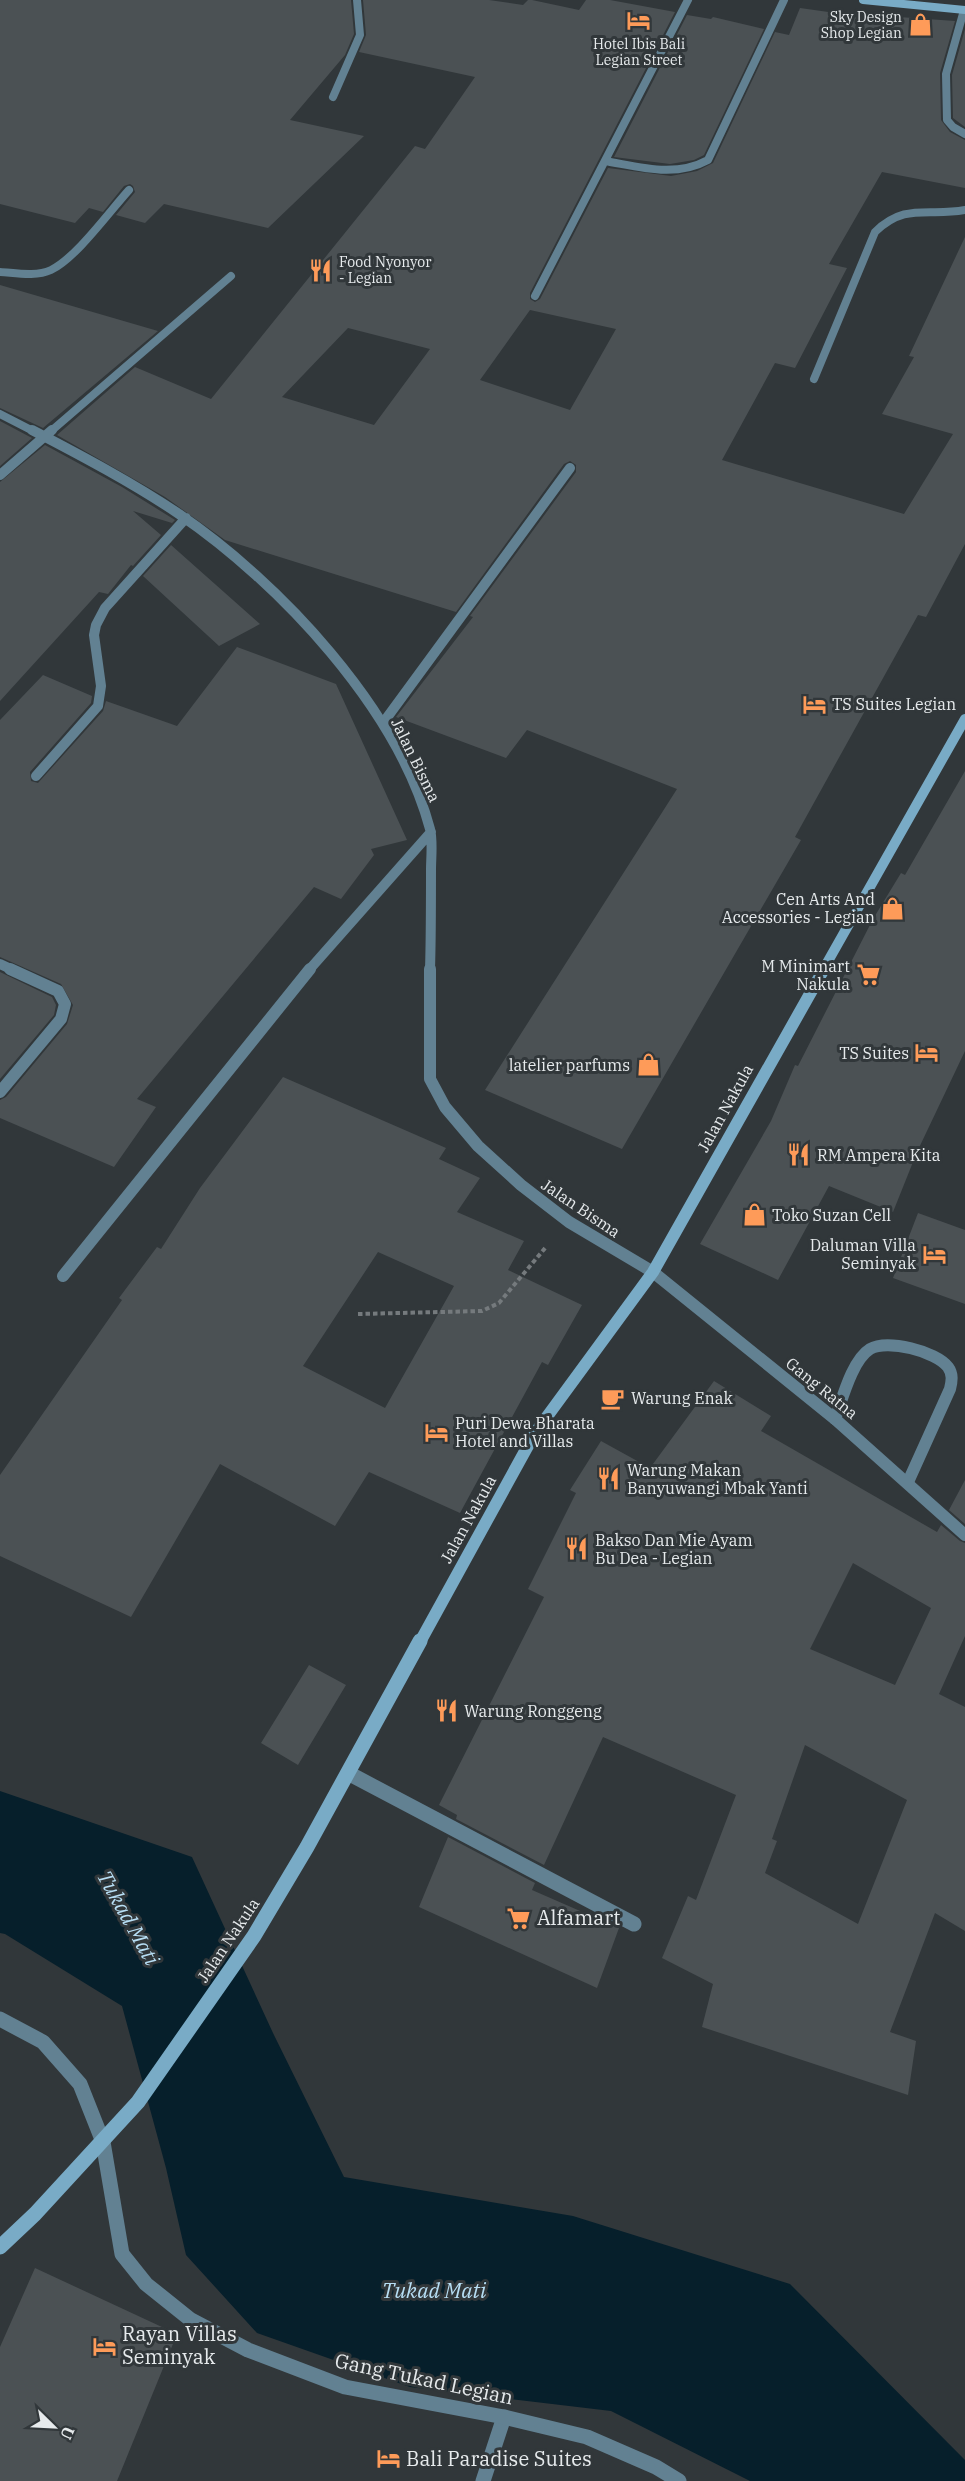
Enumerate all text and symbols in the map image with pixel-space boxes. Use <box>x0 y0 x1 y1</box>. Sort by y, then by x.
hotel icon: Hotel Ibis Bali Legian Street <box>626 7 652 33</box>
place label: Sky Design Shop Legian <box>821 8 902 42</box>
shop icon: Sky Design Shop Legian <box>907 12 933 38</box>
place label: Hotel Ibis Bali Legian Street <box>593 35 685 69</box>
place label: Food Nyonyor - Legian <box>339 253 432 287</box>
restaurant icon: Food Nyonyor - Legian <box>308 257 334 283</box>
hotel icon: TS Suites Legian <box>801 691 827 717</box>
place label: TS Suites Legian <box>832 694 956 714</box>
street label: Jalan Bisma <box>387 715 445 806</box>
place label: Cen Arts And Accessories - Legian <box>722 889 875 927</box>
shop icon: Cen Arts And Accessories - Legian <box>880 895 906 921</box>
place label: M Minimart Nakula <box>761 956 850 994</box>
supermarket icon: M Minimart Nakula <box>855 962 881 988</box>
hotel icon: TS Suites <box>914 1040 940 1066</box>
place label: TS Suites <box>839 1043 909 1063</box>
shop icon: latelier parfums <box>635 1052 661 1078</box>
place label: latelier parfums <box>509 1055 630 1075</box>
street label: Jalan Nakula <box>693 1060 757 1155</box>
restaurant icon: RM Ampera Kita <box>786 1142 812 1168</box>
place label: RM Ampera Kita <box>817 1145 941 1165</box>
street label: Jalan Bisma <box>538 1174 625 1242</box>
shop icon: Toko Suzan Cell <box>741 1202 767 1228</box>
place label: Toko Suzan Cell <box>772 1205 891 1225</box>
place label: Daluman Villa Seminyak <box>810 1235 917 1273</box>
hotel icon: Daluman Villa Seminyak <box>921 1241 947 1267</box>
street label: Gang Ratna <box>782 1353 862 1423</box>
cafe icon: Warung Enak <box>600 1385 626 1411</box>
place label: Warung Enak <box>631 1388 733 1408</box>
place label: Puri Dewa Bharata Hotel and Villas <box>455 1413 595 1451</box>
hotel icon: Puri Dewa Bharata Hotel and Villas <box>424 1419 450 1445</box>
place label: Warung Makan Banyuwangi Mbak Yanti <box>627 1460 808 1498</box>
restaurant icon: Warung Makan Banyuwangi Mbak Yanti <box>596 1466 622 1492</box>
street label: Jalan Nakula <box>436 1471 500 1566</box>
place label: Bakso Dan Mie Ayam Bu Dea - Legian <box>595 1530 753 1568</box>
restaurant icon: Bakso Dan Mie Ayam Bu Dea - Legian <box>564 1536 590 1562</box>
restaurant icon: Warung Ronggeng <box>433 1698 459 1724</box>
place label: Warung Ronggeng <box>464 1701 602 1721</box>
water label: Tukad Mati <box>91 1865 167 1971</box>
street label: Jalan Nakula <box>193 1894 264 1986</box>
place label: Alfamart <box>537 1904 620 1931</box>
supermarket icon: Alfamart <box>506 1905 532 1931</box>
water label: Tukad Mati <box>382 2276 487 2304</box>
place label: Rayan Villas Seminyak <box>122 2320 237 2370</box>
hotel icon: Rayan Villas Seminyak <box>91 2333 117 2359</box>
street label: Gang Tukad Legian <box>332 2346 516 2411</box>
north arrow <box>24 2397 84 2457</box>
text: U <box>56 2423 79 2443</box>
place label: Bali Paradise Suites <box>406 2445 592 2472</box>
hotel icon: Bali Paradise Suites <box>375 2446 401 2472</box>

